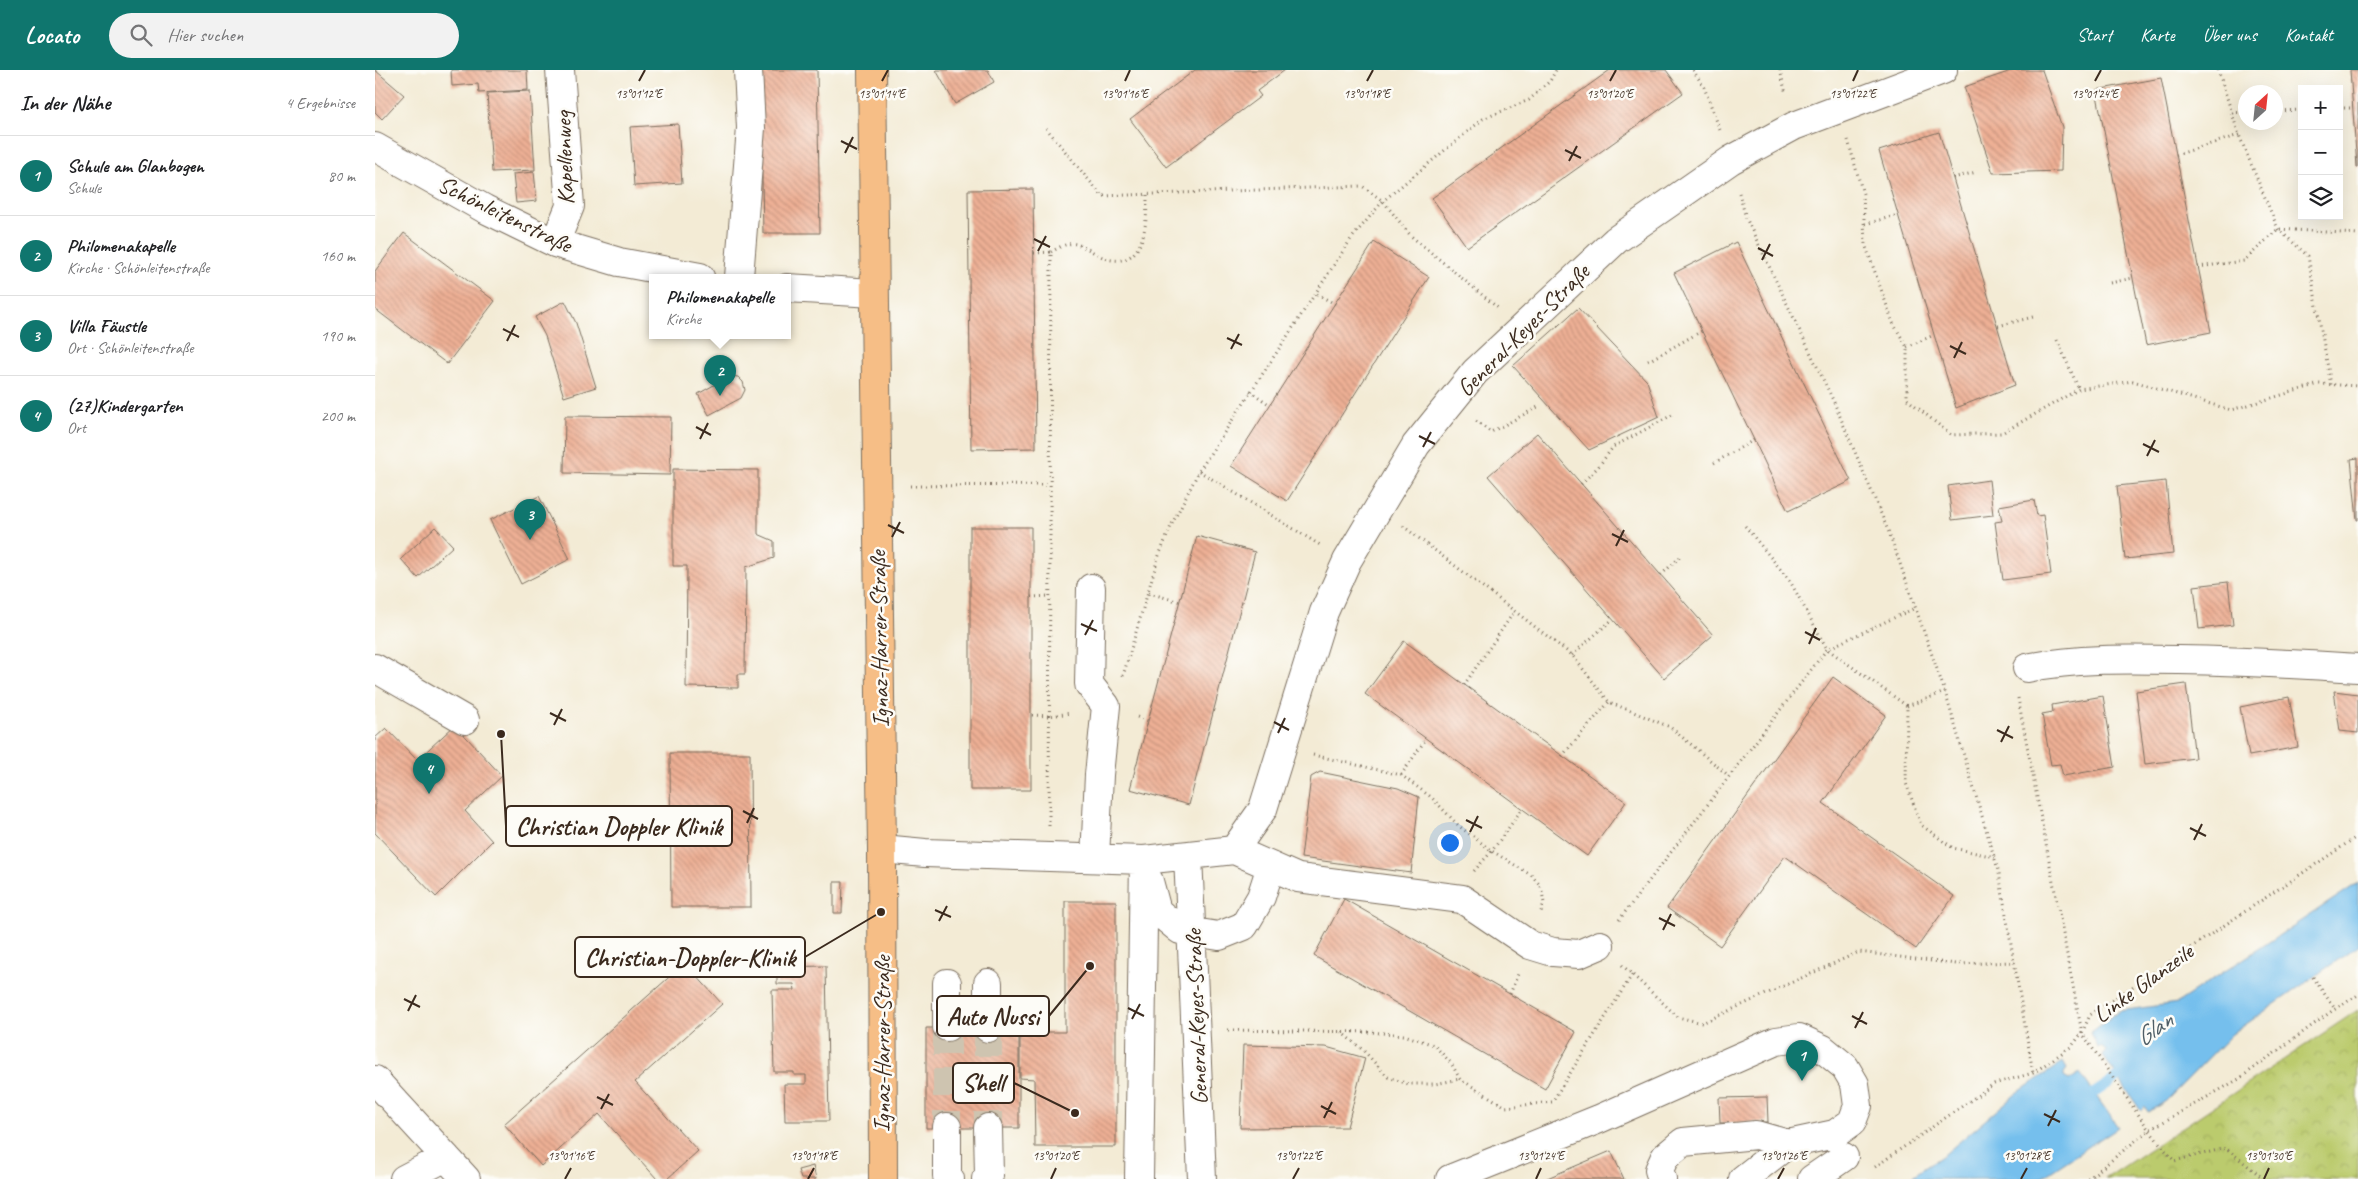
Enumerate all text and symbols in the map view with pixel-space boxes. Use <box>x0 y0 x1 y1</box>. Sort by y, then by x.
search box <box>109 13 459 58</box>
text: Locato <box>25 20 79 50</box>
icon: search <box>127 21 155 49</box>
text: Hier suchen <box>167 23 243 47</box>
text: Start <box>2077 24 2112 46</box>
text: Karte <box>2140 24 2175 46</box>
text: Über uns <box>2203 24 2257 46</box>
text: Kontakt <box>2285 24 2333 46</box>
north arrow <box>2238 85 2283 130</box>
map controls <box>2298 85 2343 220</box>
button: + <box>2298 85 2343 130</box>
text: 13°01'12"E <box>616 86 664 102</box>
text: 13°01'14"E <box>859 86 907 102</box>
text: 13°01'16"E <box>1102 86 1150 102</box>
text: 13°01'18"E <box>1344 86 1392 102</box>
text: 13°01'20"E <box>1587 86 1635 102</box>
text: 13°01'22"E <box>1830 86 1878 102</box>
text: 13°01'24"E <box>2072 86 2120 102</box>
text: In der Nähe <box>20 90 110 116</box>
text: 4 Ergebnisse <box>286 93 355 113</box>
street label: Kapellenweg <box>547 109 581 205</box>
button: − <box>2298 130 2343 175</box>
text: Schule am Glanbogen <box>67 154 204 178</box>
text: 1 <box>32 166 40 186</box>
text: 80 m <box>328 166 355 186</box>
street label: Schönleitenstraße <box>433 169 579 260</box>
button: layers <box>2298 175 2343 220</box>
text: Schule <box>67 178 101 198</box>
text: Philomenakapelle <box>67 234 175 258</box>
text: 2 <box>32 246 40 266</box>
text: 160 m <box>321 246 355 266</box>
street label: General-Keyes-Straße <box>1450 256 1597 403</box>
text: Kirche · Schönleitenstraße <box>67 258 210 278</box>
popup <box>649 274 791 339</box>
text: Philomenakapelle <box>666 285 774 309</box>
text: Kirche <box>666 309 701 329</box>
text: Villa Fäustle <box>67 314 146 338</box>
text: 3 <box>32 326 40 346</box>
text: 190 m <box>321 326 355 346</box>
text: Ort · Schönleitenstraße <box>67 338 194 358</box>
pin: 2 <box>704 355 736 396</box>
text: (27)Kindergarten <box>67 394 183 418</box>
text: 4 <box>32 406 40 426</box>
text: 200 m <box>321 406 355 426</box>
text: Ort <box>67 418 86 438</box>
pin: 3 <box>514 499 546 540</box>
street label: Ignaz-Harrer-Straße <box>862 548 896 728</box>
pin: 4 <box>413 753 445 794</box>
callout: Christian Doppler Klinik <box>506 806 732 846</box>
text: Christian Doppler Klinik <box>516 811 725 843</box>
your location <box>1437 830 1463 856</box>
street label: General-Keyes-Straße <box>1178 926 1214 1105</box>
callout: Christian-Doppler-Klinik <box>575 937 805 977</box>
street label: Linke Glanzeile <box>2087 937 2199 1029</box>
text: Christian-Doppler-Klinik <box>585 942 798 974</box>
street label: Ignaz-Harrer-Straße <box>867 953 897 1132</box>
callout: Auto Nussi <box>937 996 1049 1036</box>
text: Auto Nussi <box>947 1001 1042 1033</box>
water label: Glan <box>2129 1006 2179 1052</box>
pin: 1 <box>1786 1040 1818 1081</box>
callout: Shell <box>953 1063 1014 1103</box>
text: Shell <box>962 1067 1009 1099</box>
text: 13°01'16"E <box>548 1148 596 1164</box>
text: 13°01'18"E <box>791 1148 839 1164</box>
text: 13°01'20"E <box>1033 1148 1081 1164</box>
text: 13°01'22"E <box>1276 1148 1324 1164</box>
text: 13°01'24"E <box>1518 1148 1566 1164</box>
text: 13°01'26"E <box>1761 1148 1809 1164</box>
text: 13°01'28"E <box>2004 1148 2052 1164</box>
text: 13°01'30"E <box>2246 1148 2294 1164</box>

